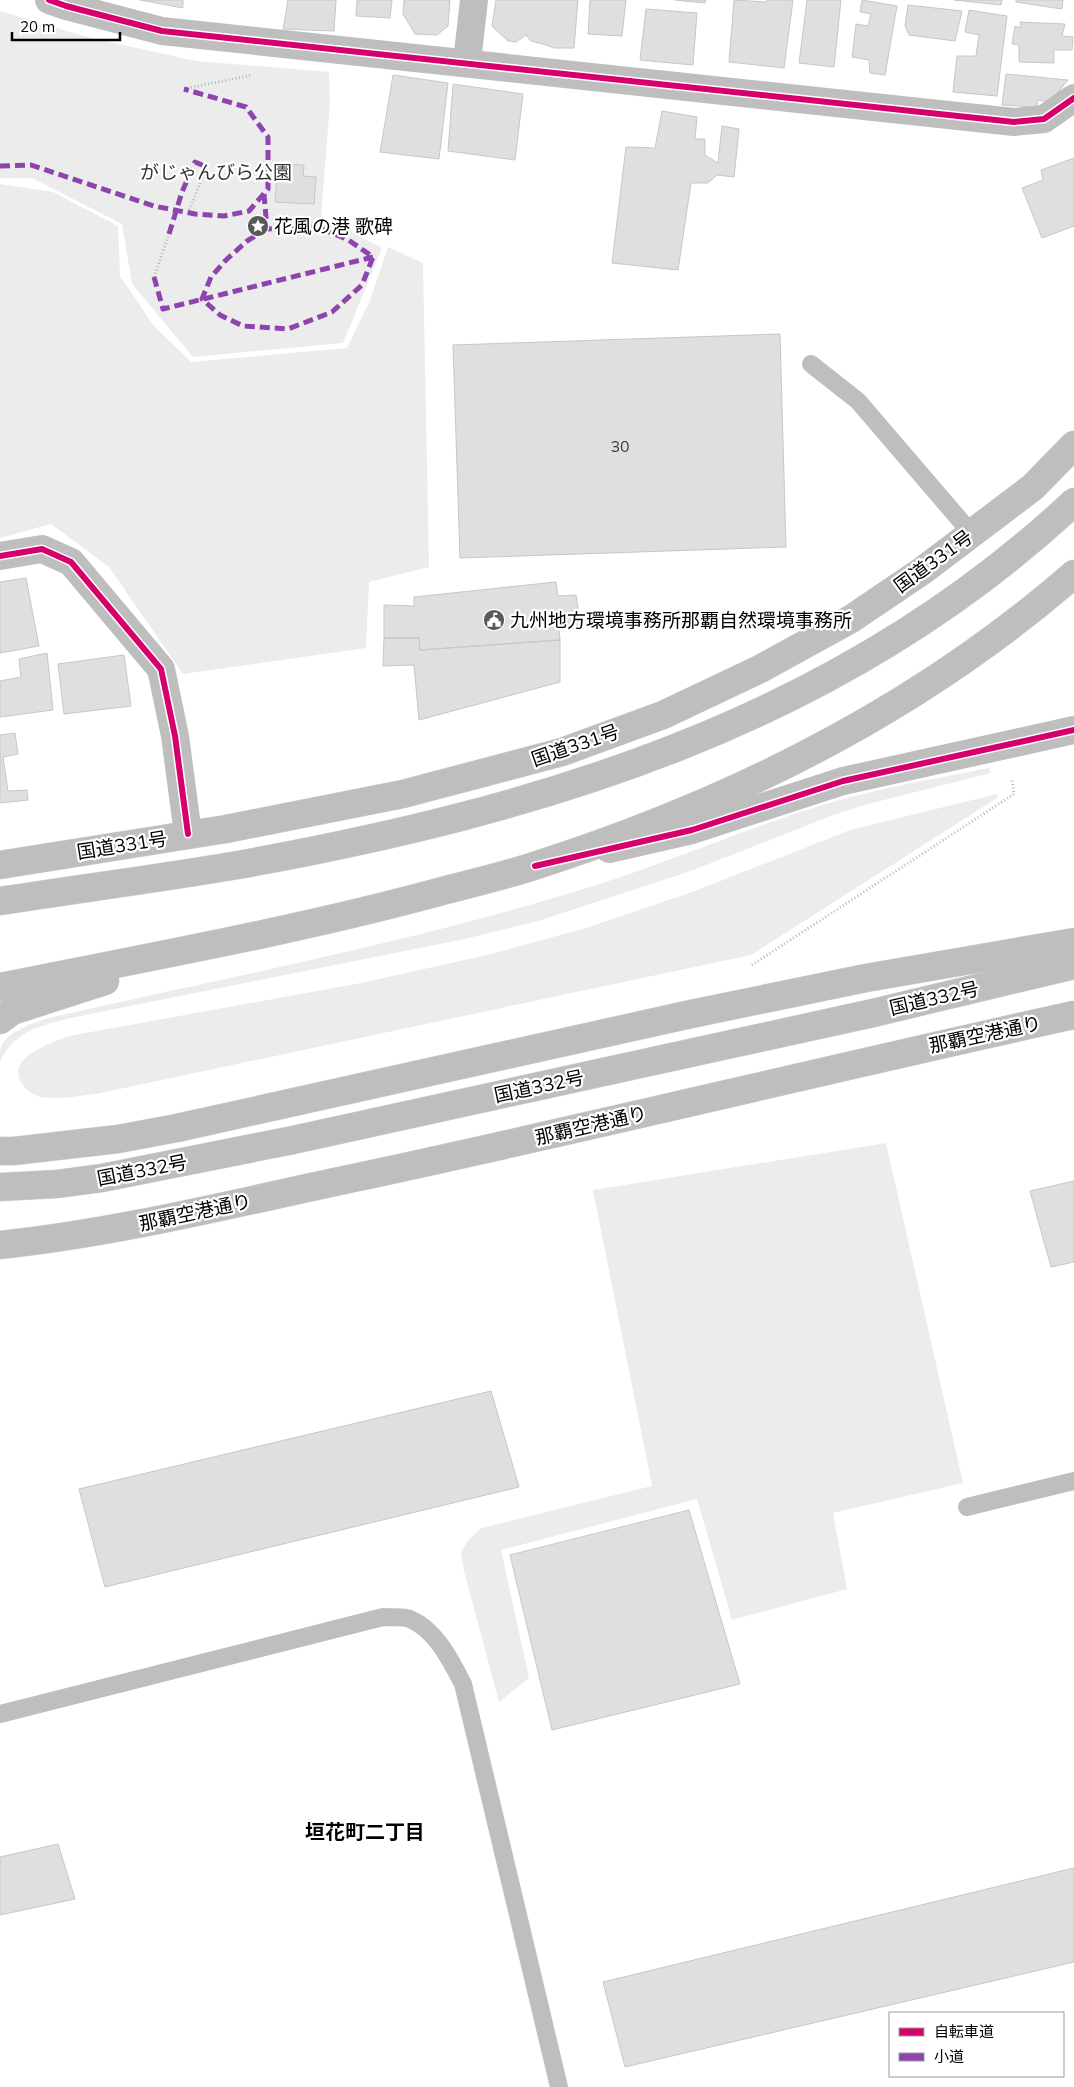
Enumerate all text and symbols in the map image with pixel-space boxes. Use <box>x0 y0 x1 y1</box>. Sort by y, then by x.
scale bar <box>12 10 120 42</box>
text: 20 m <box>20 17 55 36</box>
park label: がじゃんびら公園 <box>140 160 292 184</box>
place icon: 花風の港 歌碑 <box>246 214 270 238</box>
place label: 花風の港 歌碑 <box>274 214 393 238</box>
house number: 30 <box>610 436 630 456</box>
street label: 国道331号 <box>889 524 977 598</box>
public building icon: 九州地方環境事務所那覇自然環境事務所 <box>482 608 506 632</box>
place label: 九州地方環境事務所那覇自然環境事務所 <box>510 608 852 632</box>
street label: 国道331号 <box>528 719 622 771</box>
street label: 国道331号 <box>75 826 169 864</box>
street label: 国道332号 <box>887 976 981 1020</box>
street label: 那覇空港通り <box>927 1010 1043 1058</box>
street label: 国道332号 <box>492 1065 586 1107</box>
street label: 那覇空港通り <box>533 1100 649 1150</box>
street label: 国道332号 <box>95 1150 189 1190</box>
street label: 那覇空港通り <box>137 1188 253 1236</box>
district label: 垣花町二丁目 <box>305 1819 425 1844</box>
legend <box>889 2012 1064 2077</box>
text: 自転車道 <box>934 2022 994 2041</box>
text: 小道 <box>934 2047 964 2066</box>

